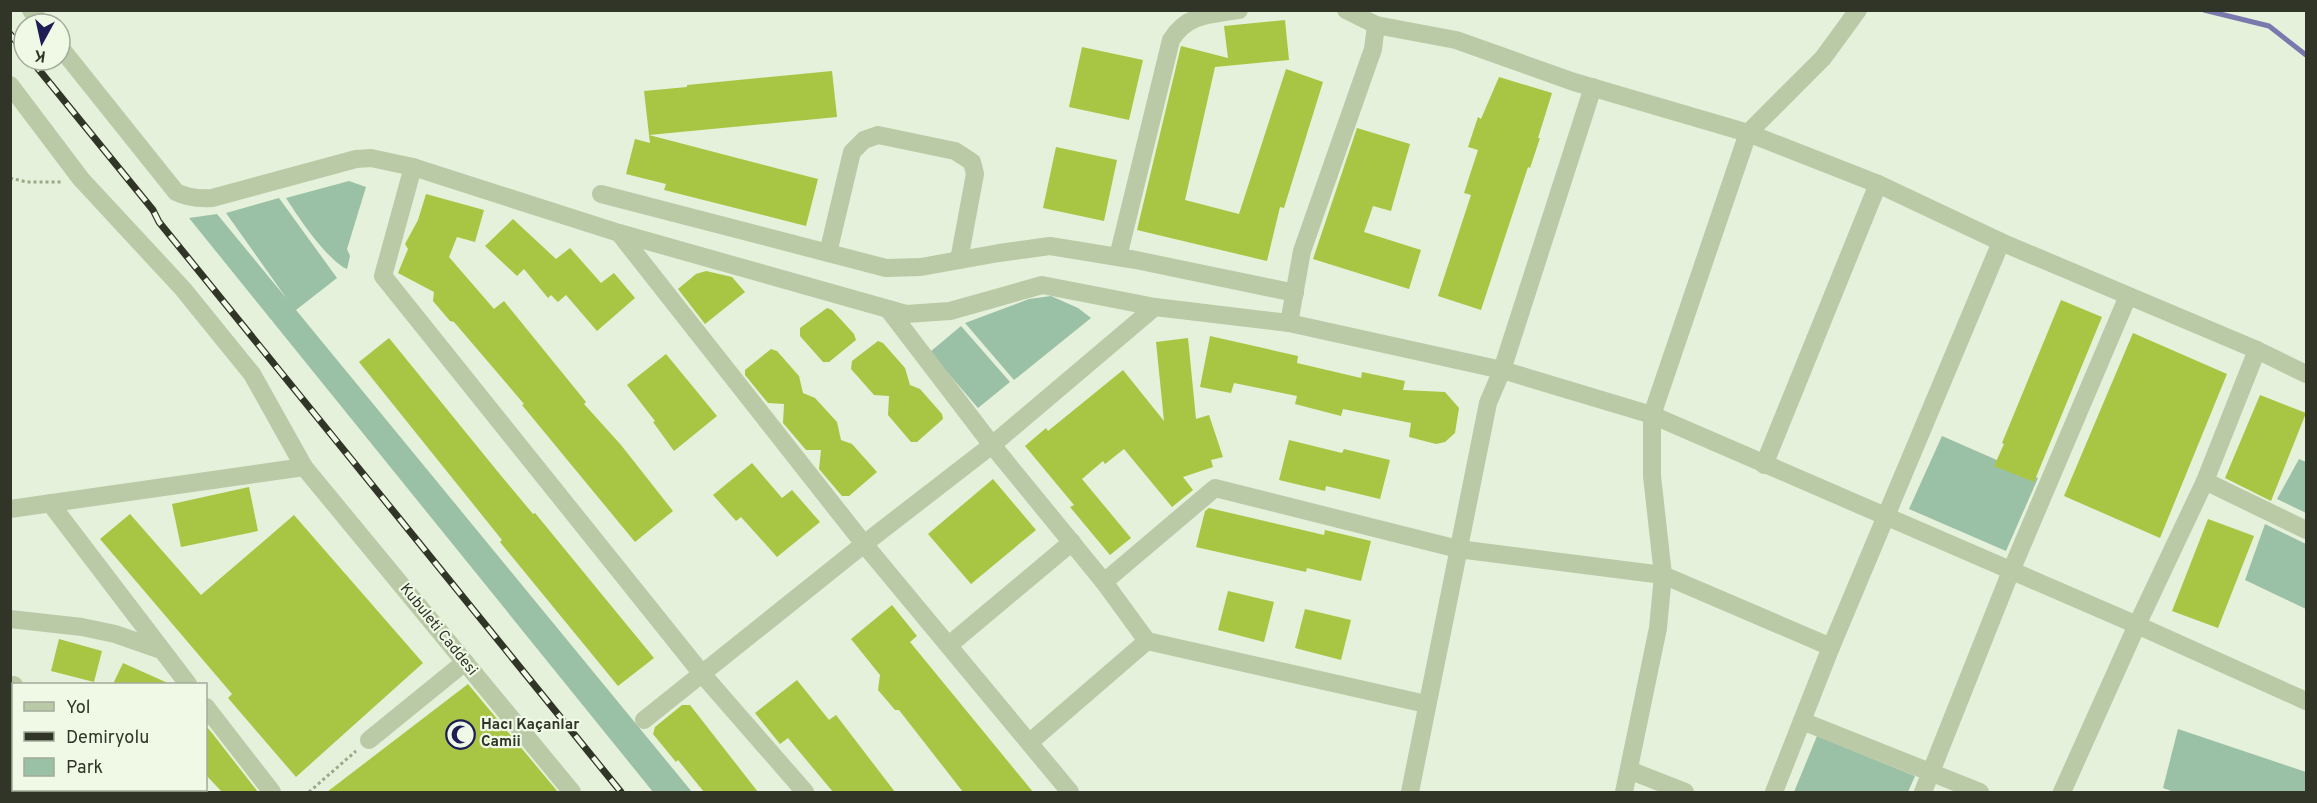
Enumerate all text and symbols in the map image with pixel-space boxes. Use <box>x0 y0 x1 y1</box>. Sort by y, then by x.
north arrow <box>12 12 72 72</box>
text: K <box>33 44 47 66</box>
street label: Kubuleti Caddesi <box>395 580 481 680</box>
legend <box>12 683 207 791</box>
text: Yol <box>66 697 91 720</box>
place label: Hacı Kaçanlar Camii <box>481 716 580 752</box>
mosque icon: Hacı Kaçanlar Camii <box>444 718 476 750</box>
text: Demiryolu <box>66 727 149 750</box>
text: Park <box>66 757 103 780</box>

